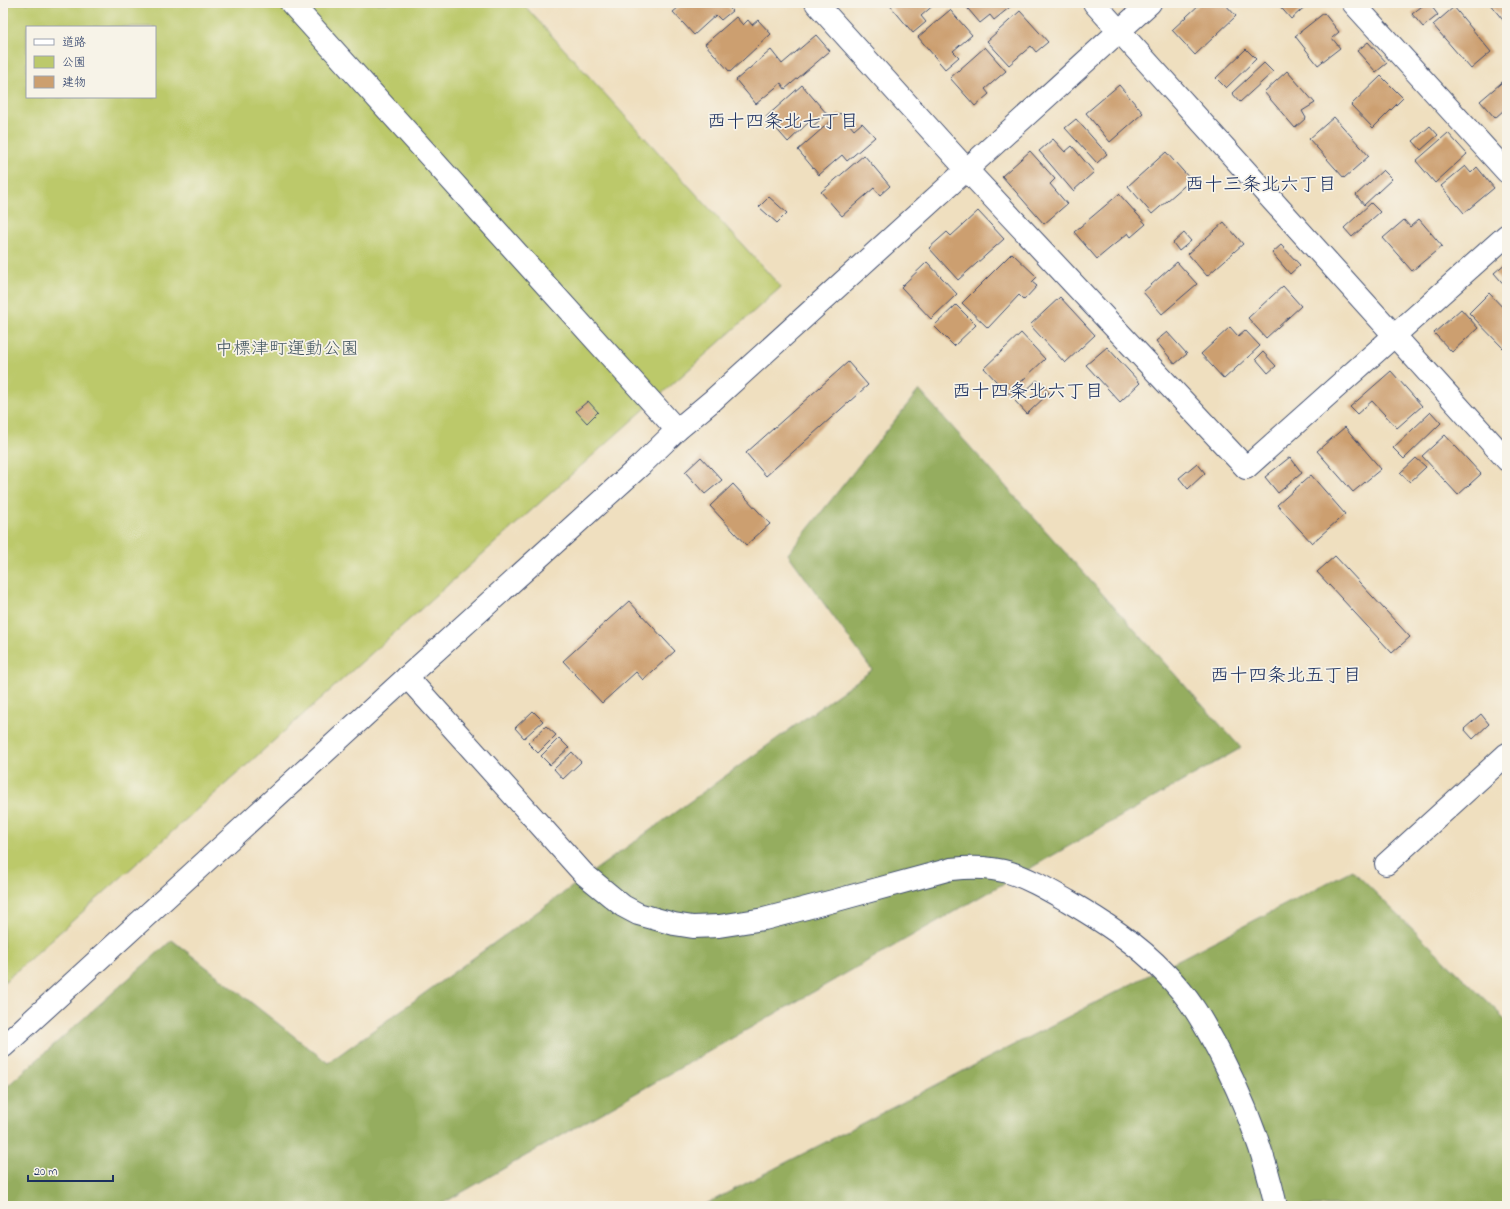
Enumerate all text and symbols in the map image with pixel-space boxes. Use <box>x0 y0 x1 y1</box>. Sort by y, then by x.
legend <box>26 26 156 98</box>
text: 道路 <box>62 34 86 52</box>
text: 公園 <box>62 54 86 72</box>
text: 建物 <box>62 74 86 92</box>
district label: 西十四条北七丁目 <box>707 109 859 136</box>
district label: 西十三条北六丁目 <box>1185 172 1337 199</box>
park label: 中標津町運動公園 <box>215 337 359 363</box>
district label: 西十四条北六丁目 <box>952 379 1104 406</box>
district label: 西十四条北五丁目 <box>1210 663 1362 690</box>
scale bar <box>28 1157 113 1183</box>
text: 20 m <box>34 1163 57 1181</box>

